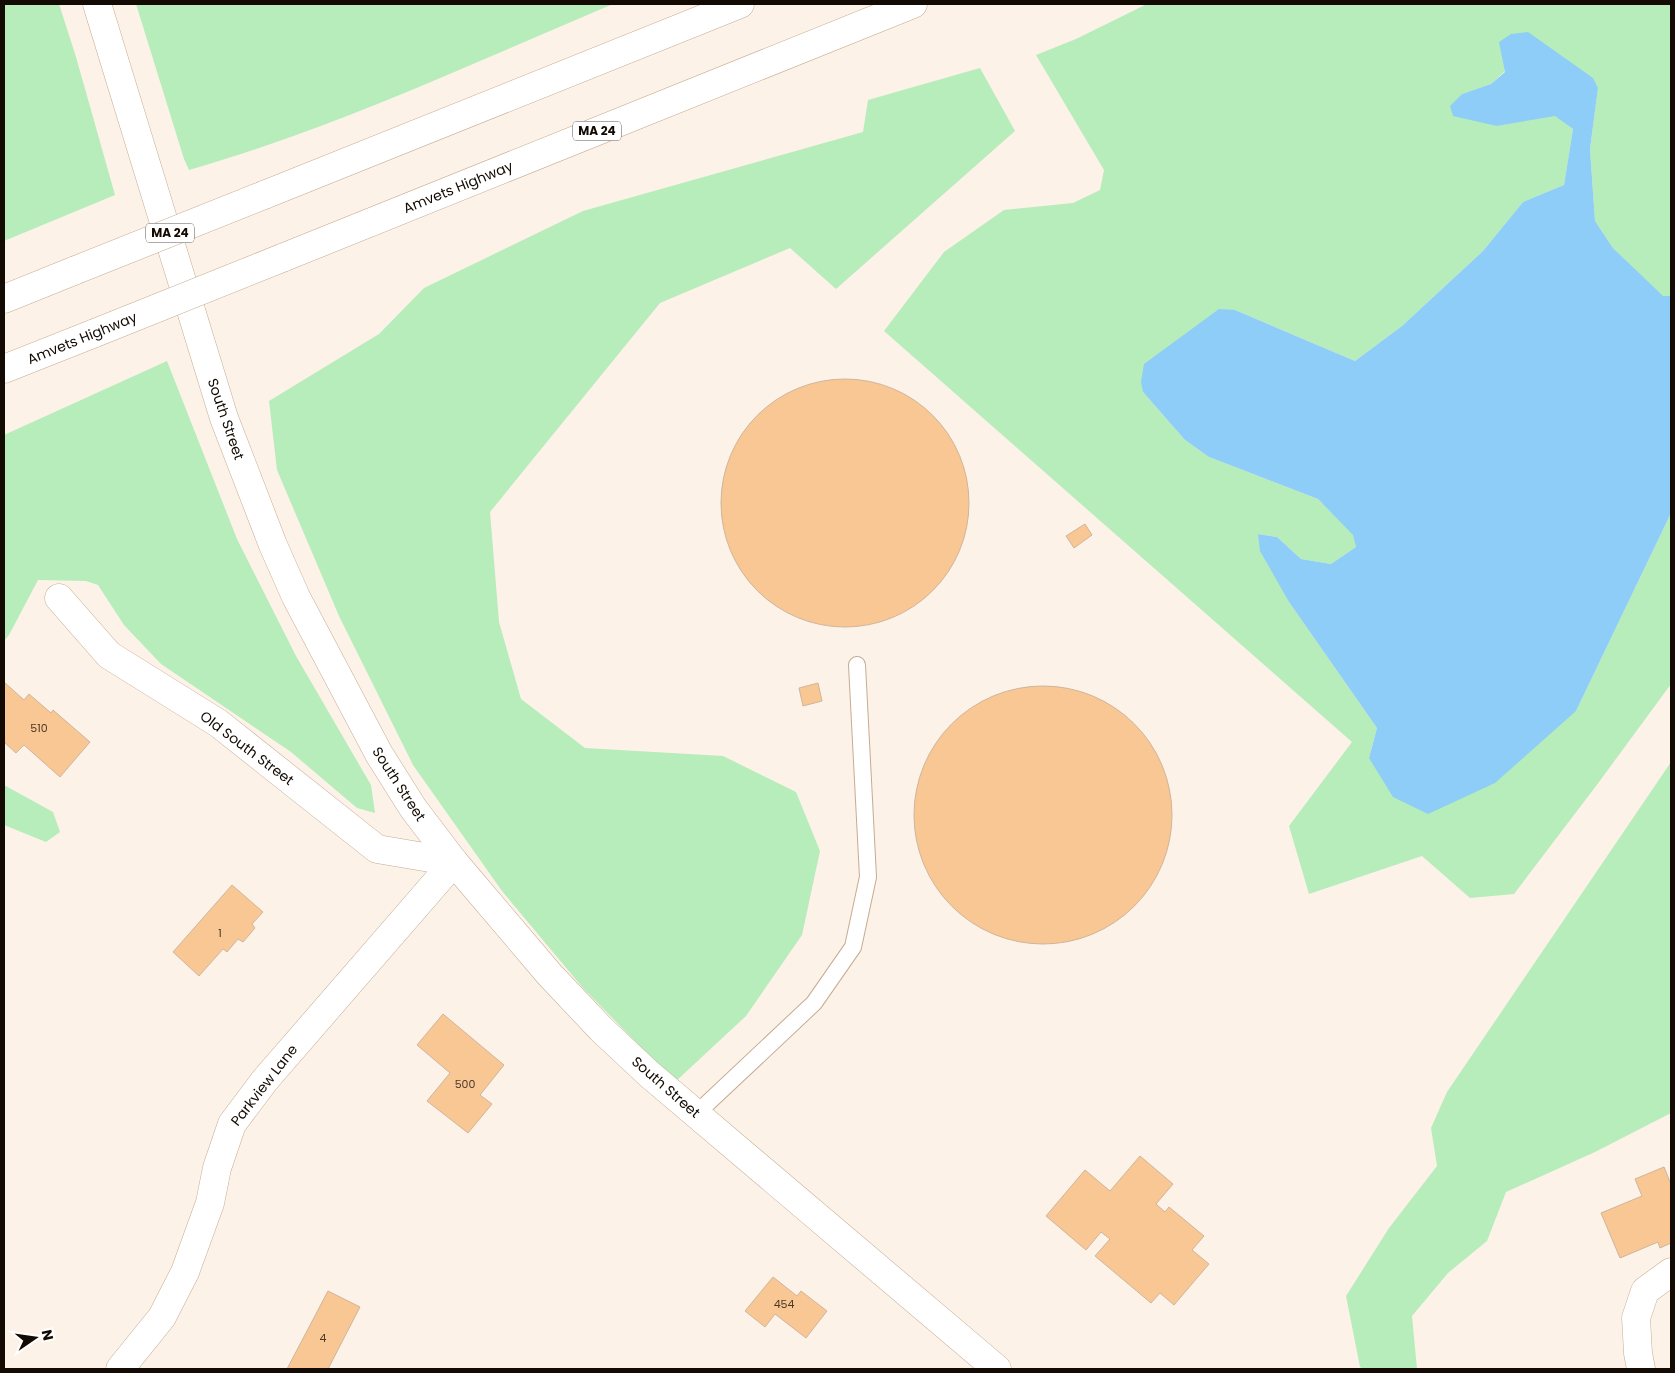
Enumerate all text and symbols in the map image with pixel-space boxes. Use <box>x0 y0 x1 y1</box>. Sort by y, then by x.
road number: MA 24 <box>573 122 621 140</box>
street label: Amvets Highway <box>400 156 516 218</box>
road number: MA 24 <box>146 224 194 242</box>
street label: Amvets Highway <box>24 307 140 369</box>
street label: South Street <box>203 376 249 462</box>
street label: Old South Street <box>196 706 298 790</box>
house number: 510 <box>30 720 48 736</box>
street label: South Street <box>367 743 431 825</box>
house number: 1 <box>218 925 222 941</box>
street label: Parkview Lane <box>226 1040 302 1130</box>
street label: South Street <box>627 1052 705 1122</box>
house number: 500 <box>455 1076 475 1092</box>
house number: 454 <box>774 1296 794 1312</box>
north arrow <box>10 1313 60 1363</box>
text: N <box>37 1328 59 1342</box>
house number: 4 <box>320 1330 327 1346</box>

